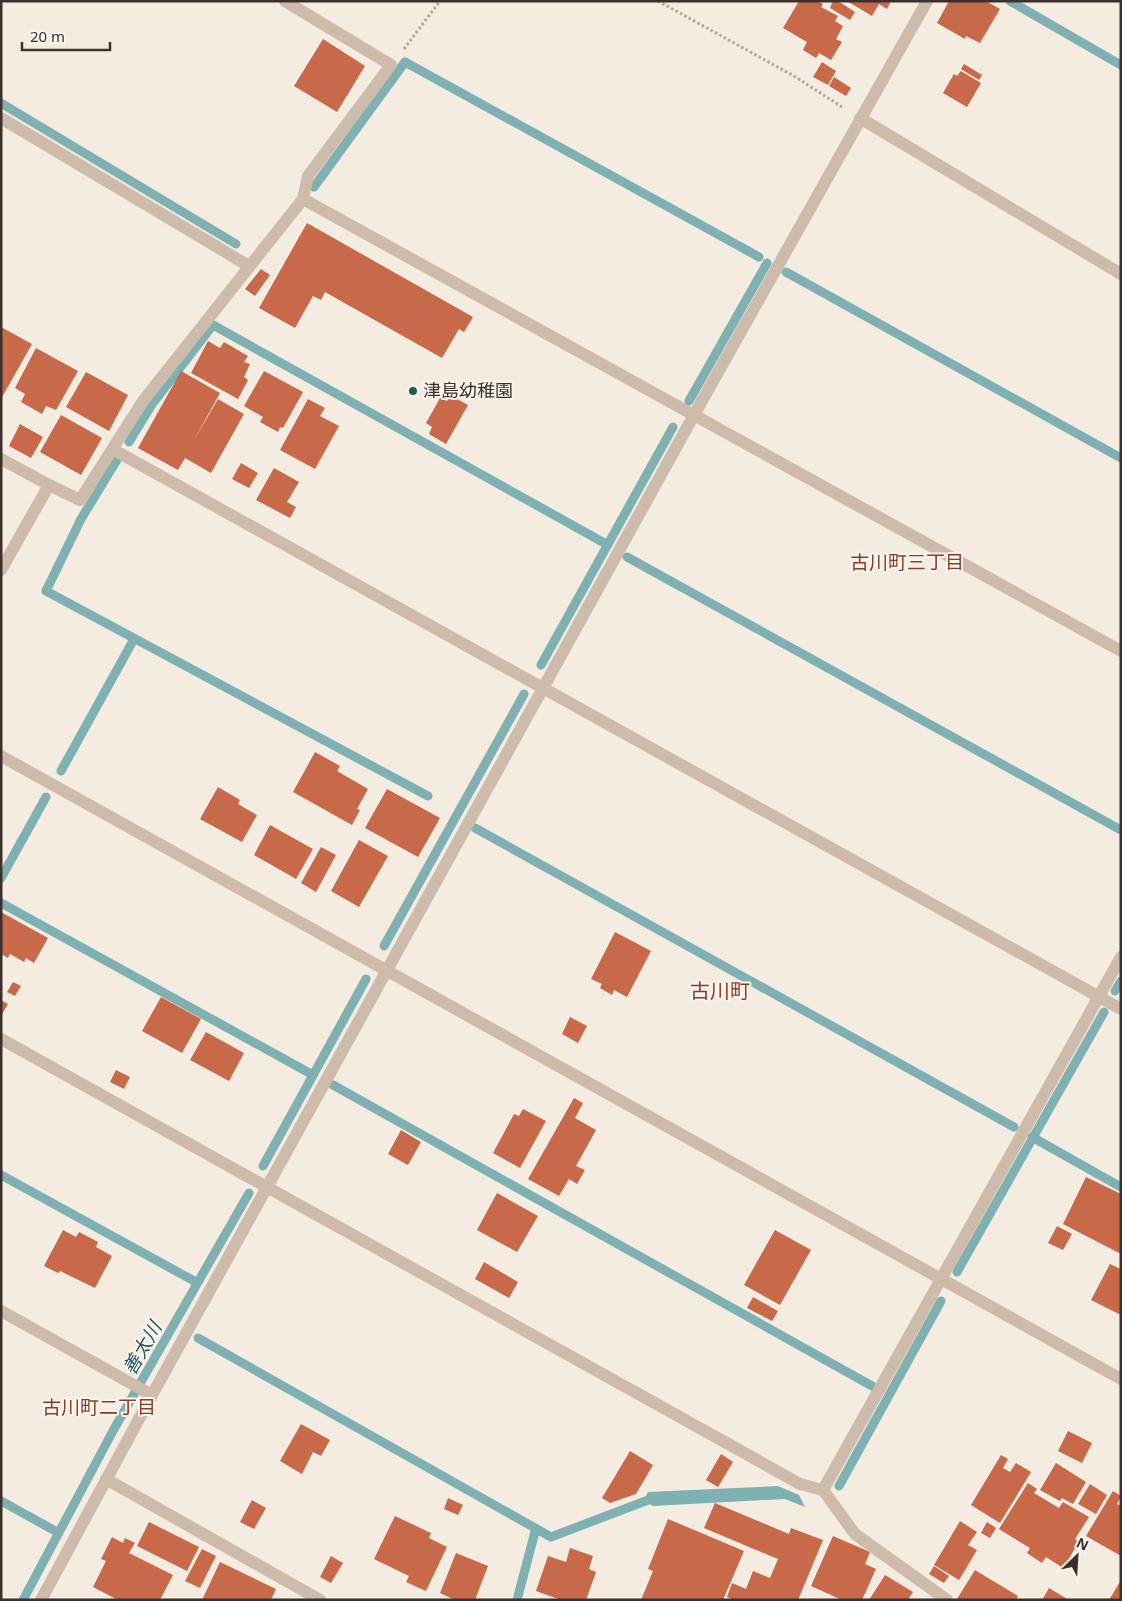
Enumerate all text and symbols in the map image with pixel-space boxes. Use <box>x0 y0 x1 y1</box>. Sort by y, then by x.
scale bar <box>22 20 110 52</box>
text: 20 m <box>30 26 65 46</box>
place label: 津島幼稚園 <box>423 378 513 402</box>
marker: 津島幼稚園 <box>407 385 419 397</box>
district label: 古川町三丁目 <box>850 549 964 575</box>
district label: 古川町 <box>690 977 750 1004</box>
water label: 善太川 <box>116 1315 169 1379</box>
district label: 古川町二丁目 <box>42 1394 156 1420</box>
north arrow <box>1052 1531 1102 1581</box>
text: N <box>1074 1533 1092 1555</box>

